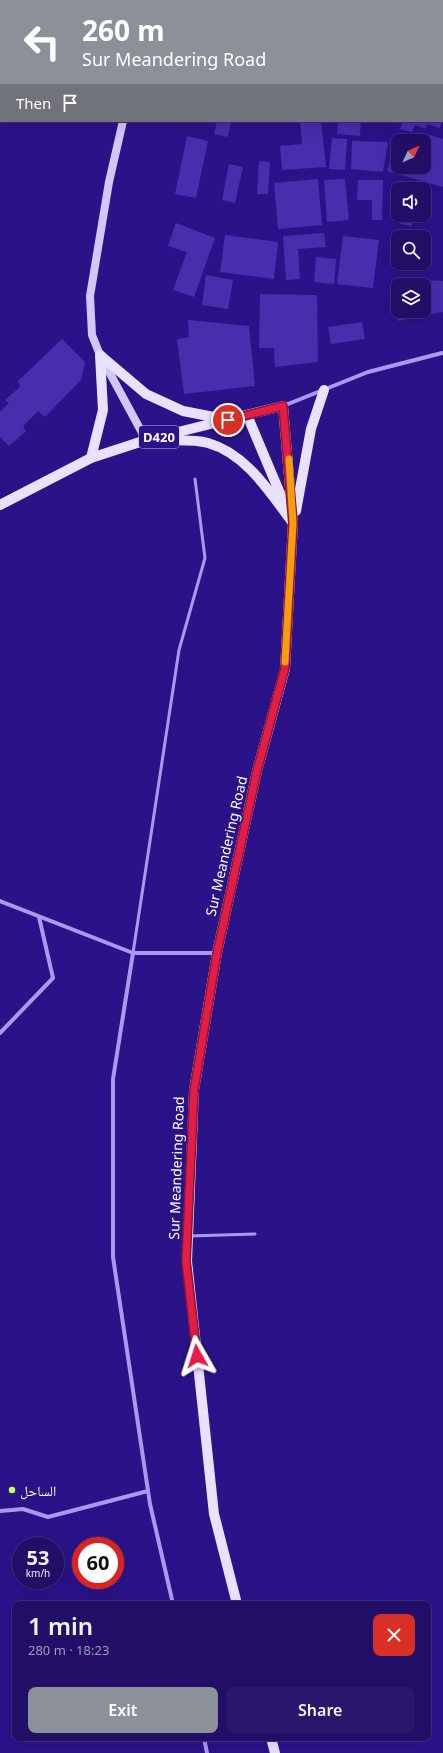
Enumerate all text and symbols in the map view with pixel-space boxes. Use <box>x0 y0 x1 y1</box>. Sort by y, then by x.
text: 260 m <box>82 11 165 49</box>
icon: left <box>16 16 68 68</box>
text: Sur Meandering Road <box>82 47 266 71</box>
icon: arrive <box>59 92 81 114</box>
text: Then <box>16 93 51 113</box>
north arrow <box>391 134 431 174</box>
map controls <box>391 134 431 318</box>
button: sound <box>391 182 431 222</box>
button: search <box>391 230 431 270</box>
button: layers <box>391 278 431 318</box>
pin <box>211 403 245 437</box>
icon: arrive <box>217 409 239 431</box>
road number: D420 <box>139 426 179 448</box>
street label: Sur Meandering Road <box>201 774 251 918</box>
street label: Sur Meandering Road <box>164 1096 188 1240</box>
position arrow <box>176 1335 218 1377</box>
place label: الساحل <box>20 1481 56 1500</box>
marker: الساحل <box>7 1485 17 1495</box>
speed limit sign: 60 <box>72 1537 124 1589</box>
text: 53 <box>27 1544 49 1571</box>
text: km/h <box>26 1566 50 1580</box>
text: 1 min <box>28 1609 93 1642</box>
button: close <box>373 1614 415 1656</box>
text: 280 m · 18:23 <box>28 1641 109 1659</box>
button: Exit <box>28 1687 218 1733</box>
button: Share <box>226 1687 415 1733</box>

